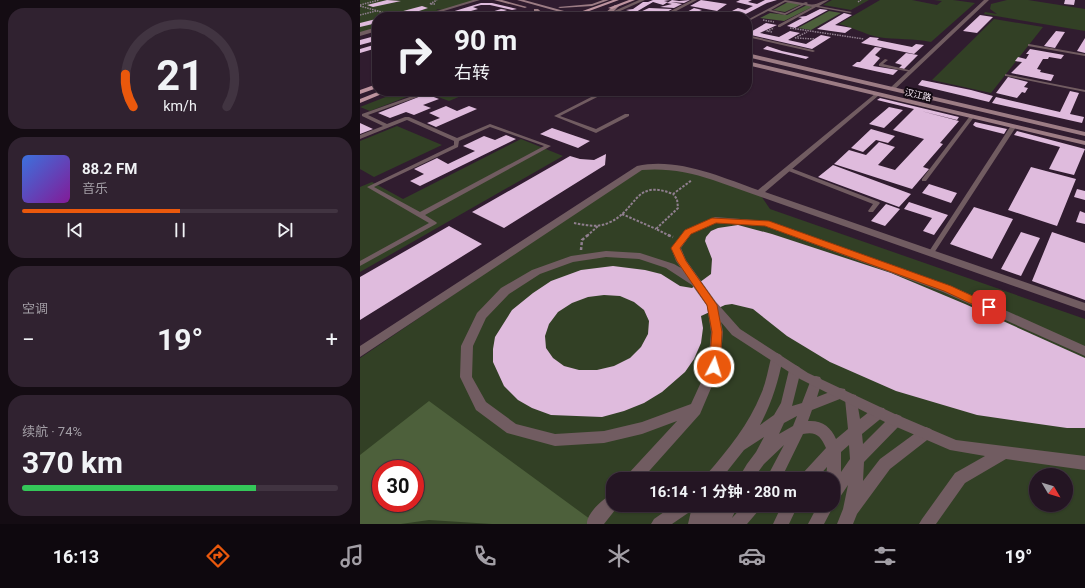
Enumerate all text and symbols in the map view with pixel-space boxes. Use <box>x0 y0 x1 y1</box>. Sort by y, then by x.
text: 90 m <box>454 24 517 57</box>
icon: right <box>388 28 440 80</box>
text: 21 <box>156 50 204 99</box>
text: 右转 <box>454 62 490 83</box>
street label: 汉江路 <box>904 87 932 103</box>
text: km/h <box>163 97 197 113</box>
text: 88.2 FM <box>82 160 137 178</box>
text: 音乐 <box>82 181 108 196</box>
icon: previous <box>64 219 86 241</box>
icon: pause <box>169 219 191 241</box>
icon: next <box>274 219 296 241</box>
pin <box>972 290 1006 324</box>
icon: arrive <box>978 296 1000 318</box>
text: 空调 <box>22 301 48 316</box>
text: 19° <box>157 322 203 357</box>
text: − <box>22 327 35 352</box>
text: + <box>326 327 338 352</box>
position arrow <box>693 346 735 388</box>
text: 续航 · 74% <box>22 424 82 439</box>
text: 370 km <box>22 445 123 480</box>
speed limit sign: 30 <box>372 460 424 512</box>
north arrow <box>1029 468 1073 512</box>
map controls <box>1029 468 1073 512</box>
text: 16:14 · 1 分钟 · 280 m <box>649 483 797 501</box>
icon: directions <box>204 542 232 570</box>
icon: music <box>338 542 366 570</box>
icon: phone <box>471 542 499 570</box>
icon: climate <box>605 542 633 570</box>
icon: car <box>738 542 766 570</box>
icon: filters <box>871 542 899 570</box>
text: 16:13 <box>53 546 99 567</box>
text: 19° <box>1005 546 1032 567</box>

